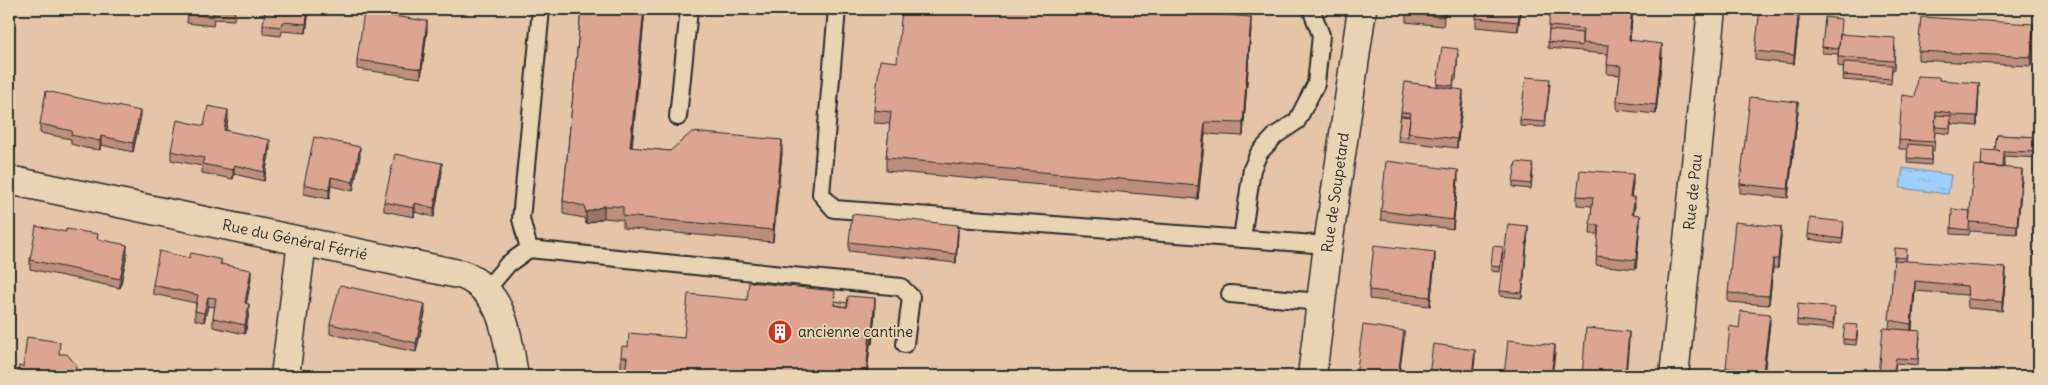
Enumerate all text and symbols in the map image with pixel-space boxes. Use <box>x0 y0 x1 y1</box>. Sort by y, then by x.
street label: Rue de Soupetard <box>1317 131 1353 253</box>
street label: Rue de Pau <box>1679 153 1706 231</box>
street label: Rue du Général Férrié <box>221 215 369 264</box>
building icon: ancienne cantine <box>767 319 793 345</box>
place label: ancienne cantine <box>798 322 913 341</box>

